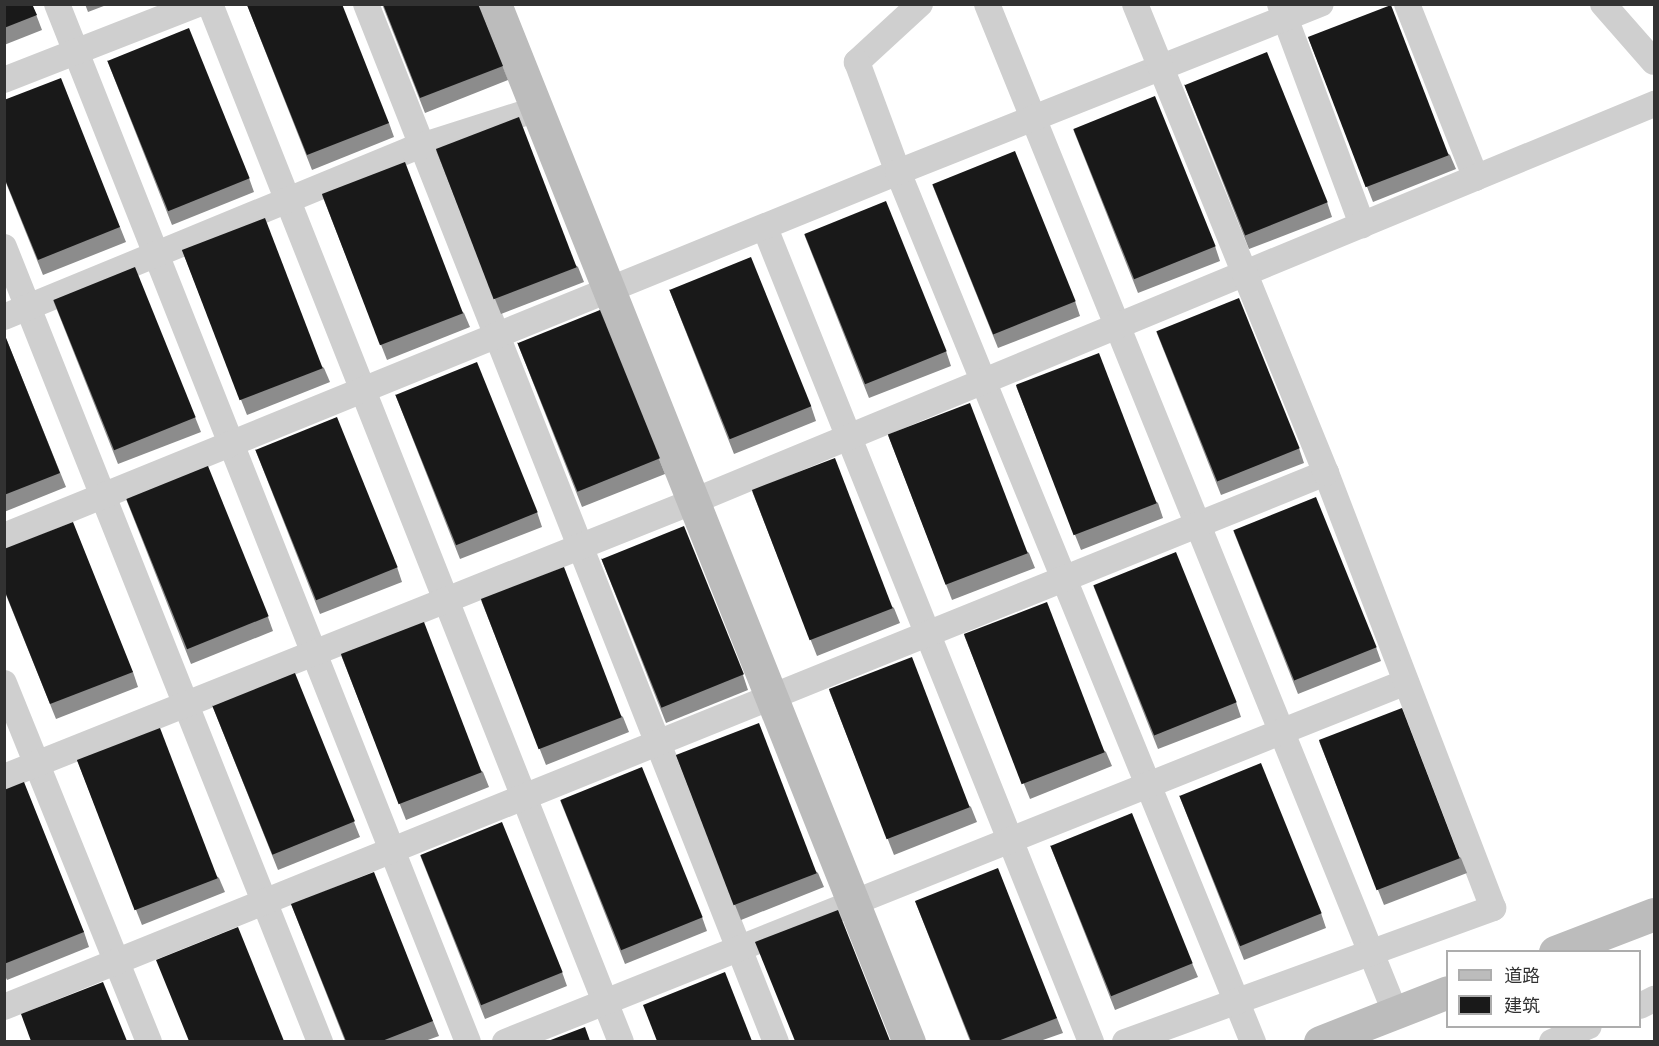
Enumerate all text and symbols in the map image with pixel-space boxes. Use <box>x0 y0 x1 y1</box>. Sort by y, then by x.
legend <box>1446 950 1641 1028</box>
text: 道路 <box>1504 963 1540 988</box>
text: 建筑 <box>1504 993 1540 1018</box>

